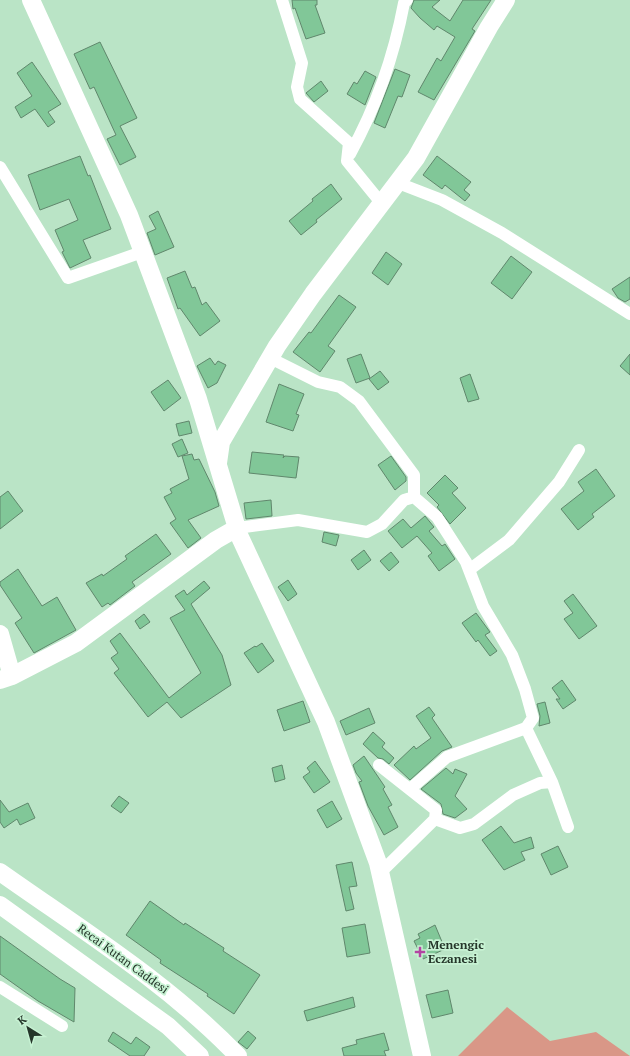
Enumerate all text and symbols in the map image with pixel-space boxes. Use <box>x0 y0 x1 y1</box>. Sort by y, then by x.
street label: Recai Kutan Caddesi <box>75 921 172 997</box>
place label: Menengic Eczanesi <box>428 937 484 966</box>
marker: Menengic Eczanesi <box>415 947 425 957</box>
north arrow <box>8 1008 48 1048</box>
text: K <box>15 1012 29 1028</box>

